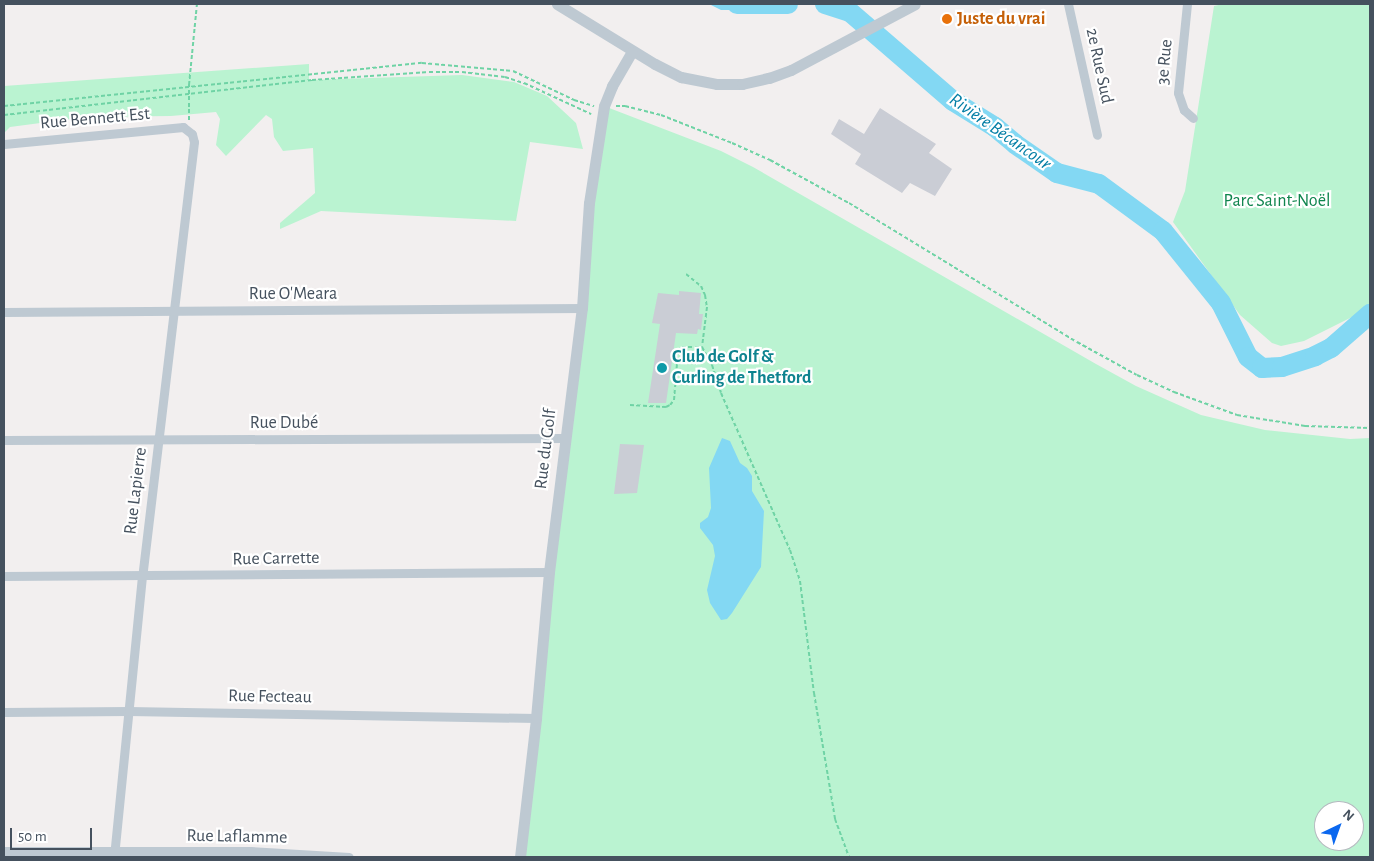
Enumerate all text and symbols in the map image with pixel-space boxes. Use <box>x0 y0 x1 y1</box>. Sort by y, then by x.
place label: Juste du vrai <box>957 8 1045 30</box>
marker: Juste du vrai <box>941 13 953 25</box>
street label: 2e Rue Sud <box>1080 26 1118 106</box>
street label: 3e Rue <box>1152 38 1178 86</box>
water label: Rivière Bécancour <box>945 89 1055 175</box>
street label: Rue Bennett Est <box>39 103 151 135</box>
park label: Parc Saint-Noël <box>1224 190 1330 212</box>
street label: Rue O'Meara <box>249 283 337 305</box>
place label: Club de Golf & Curling de Thetford <box>672 347 811 389</box>
marker: Club de Golf & Curling de Thetford <box>656 362 668 374</box>
street label: Rue du Golf <box>530 408 562 490</box>
street label: Rue Dubé <box>250 412 318 434</box>
street label: Rue Lapierre <box>120 446 152 536</box>
street label: Rue Carrette <box>232 547 320 571</box>
street label: Rue Fecteau <box>228 685 312 709</box>
north arrow <box>1314 801 1364 851</box>
text: N <box>1340 807 1357 824</box>
scale bar <box>12 818 95 850</box>
street label: Rue Laflamme <box>186 825 288 849</box>
text: 50 m <box>18 829 47 844</box>

